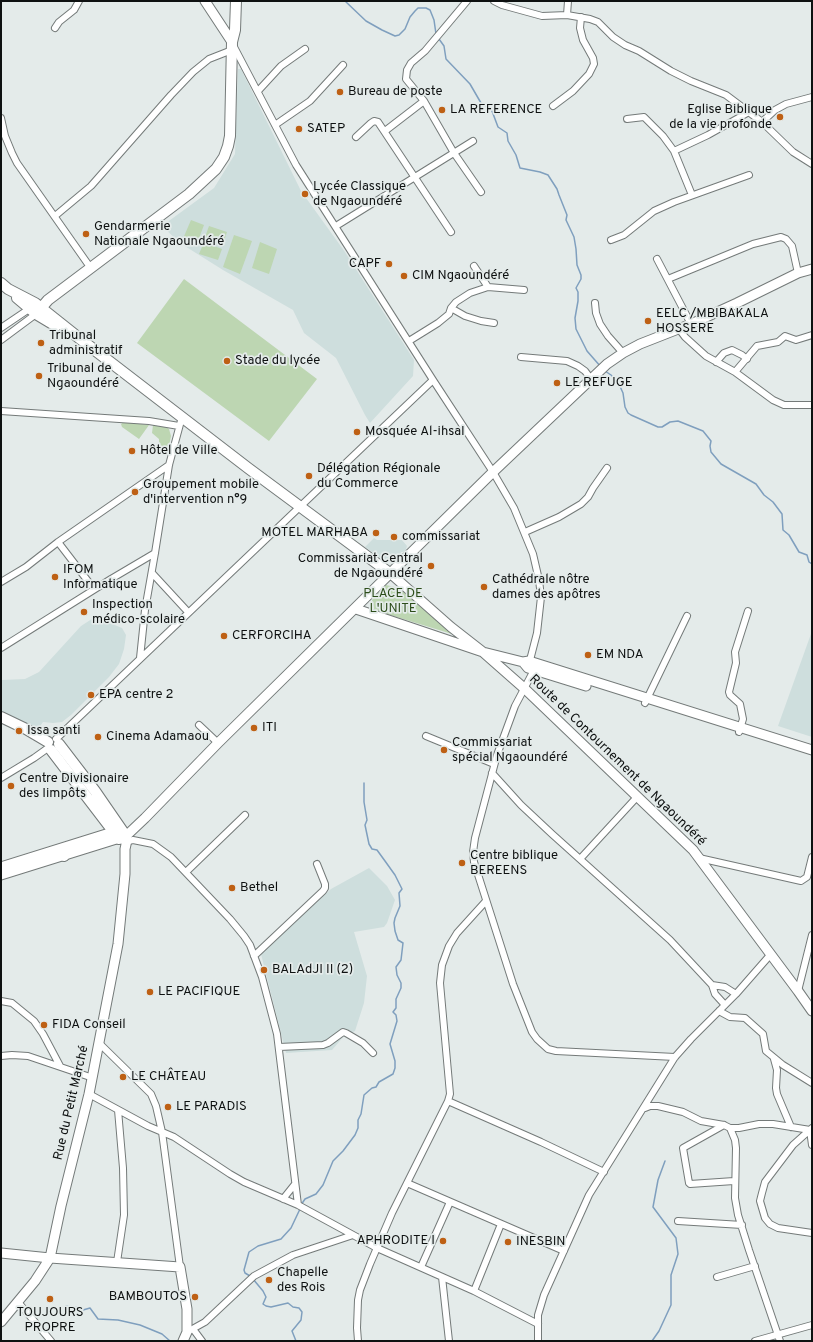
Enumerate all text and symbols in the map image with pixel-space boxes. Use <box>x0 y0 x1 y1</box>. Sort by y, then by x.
place label: Bureau de poste <box>348 84 443 100</box>
marker: Bureau de poste <box>335 87 345 97</box>
place label: LA REFERENCE <box>450 102 542 118</box>
place label: Eglise Biblique de la vie profonde <box>669 102 772 133</box>
marker: LA REFERENCE <box>437 105 447 115</box>
marker: Eglise Biblique de la vie profonde <box>775 112 785 122</box>
place label: SATEP <box>307 121 345 137</box>
marker: SATEP <box>294 124 304 134</box>
place label: Lycée Classique de Ngaoundéré <box>313 179 406 210</box>
marker: Lycée Classique de Ngaoundéré <box>300 189 310 199</box>
place label: Gendarmerie Nationale Ngaoundéré <box>94 219 224 250</box>
marker: Gendarmerie Nationale Ngaoundéré <box>81 229 91 239</box>
place label: CAPF <box>349 256 381 272</box>
marker: CAPF <box>384 259 394 269</box>
place label: CIM Ngaoundéré <box>412 268 509 284</box>
marker: CIM Ngaoundéré <box>399 271 409 281</box>
place label: EELC /MBIBAKALA HOSSERE <box>656 306 769 337</box>
marker: EELC /MBIBAKALA HOSSERE <box>643 316 653 326</box>
place label: Tribunal administratif <box>49 328 122 359</box>
marker: Tribunal administratif <box>36 338 46 348</box>
place label: Stade du lycée <box>235 353 320 369</box>
marker: Stade du lycée <box>222 356 232 366</box>
place label: Tribunal de Ngaoundéré <box>47 361 119 392</box>
marker: Tribunal de Ngaoundéré <box>34 371 44 381</box>
place label: LE REFUGE <box>565 375 632 391</box>
marker: LE REFUGE <box>552 378 562 388</box>
place label: Mosquée Al-ihsaI <box>365 424 465 440</box>
marker: Mosquée Al-ihsaI <box>352 427 362 437</box>
place label: Hôtel de Ville <box>140 443 217 459</box>
marker: Hôtel de Ville <box>127 446 137 456</box>
place label: Délégation Régionale du Commerce <box>317 461 440 492</box>
marker: Délégation Régionale du Commerce <box>304 471 314 481</box>
place label: Groupement mobile d'intervention n°9 <box>143 477 259 508</box>
marker: Groupement mobile d'intervention n°9 <box>130 487 140 497</box>
place label: MOTEL MARHABA <box>261 525 368 541</box>
marker: MOTEL MARHABA <box>371 528 381 538</box>
place label: commissariat <box>402 529 480 545</box>
marker: commissariat <box>389 532 399 542</box>
place label: Commissariat Central de Ngaoundéré <box>298 551 423 582</box>
marker: Commissariat Central de Ngaoundéré <box>426 561 436 571</box>
place label: IFOM Informatique <box>63 562 137 593</box>
marker: IFOM Informatique <box>50 572 60 582</box>
place label: Cathédrale nôtre dames des apôtres <box>492 572 601 603</box>
marker: Cathédrale nôtre dames des apôtres <box>479 582 489 592</box>
park label: PLACE DE L'UNITE <box>363 586 423 617</box>
place label: Inspection médico-scolaire <box>92 597 185 628</box>
marker: Inspection médico-scolaire <box>79 607 89 617</box>
place label: CERFORCIHA <box>232 628 311 644</box>
marker: CERFORCIHA <box>219 631 229 641</box>
place label: EM NDA <box>596 647 643 663</box>
marker: EM NDA <box>583 650 593 660</box>
street label: Route de Contournement de Ngaoundéré <box>525 672 709 850</box>
place label: EPA centre 2 <box>99 687 173 703</box>
marker: EPA centre 2 <box>86 690 96 700</box>
place label: ITI <box>262 720 277 736</box>
place label: Issa santi <box>27 723 80 739</box>
marker: ITI <box>249 723 259 733</box>
marker: Issa santi <box>14 726 24 736</box>
place label: Cinema Adamaou <box>106 729 209 745</box>
marker: Cinema Adamaou <box>93 732 103 742</box>
place label: Commissariat spécial Ngaoundéré <box>452 735 568 766</box>
marker: Commissariat spécial Ngaoundéré <box>439 745 449 755</box>
place label: Centre Divisionaire des Iimpôts <box>19 771 129 802</box>
marker: Centre Divisionaire des Iimpôts <box>6 781 16 791</box>
place label: Centre biblique BEREENS <box>470 848 558 879</box>
marker: Centre biblique BEREENS <box>457 858 467 868</box>
place label: Bethel <box>240 880 278 896</box>
marker: Bethel <box>227 883 237 893</box>
place label: BALAdJI II (2) <box>272 962 353 978</box>
marker: BALAdJI II (2) <box>259 965 269 975</box>
place label: LE PACIFIQUE <box>158 984 240 1000</box>
marker: LE PACIFIQUE <box>145 987 155 997</box>
place label: FIDA Conseil <box>52 1017 126 1033</box>
marker: FIDA Conseil <box>39 1020 49 1030</box>
street label: Rue du Petit Marché <box>51 1044 93 1162</box>
place label: LE CHÂTEAU <box>131 1069 206 1085</box>
marker: LE CHÂTEAU <box>118 1072 128 1082</box>
place label: LE PARADIS <box>176 1099 247 1115</box>
marker: LE PARADIS <box>163 1102 173 1112</box>
place label: APHRODITE I <box>357 1233 435 1249</box>
place label: INESBIN <box>516 1234 566 1250</box>
marker: APHRODITE I <box>438 1236 448 1246</box>
marker: INESBIN <box>503 1237 513 1247</box>
place label: Chapelle des Rois <box>277 1265 328 1296</box>
marker: Chapelle des Rois <box>264 1275 274 1285</box>
place label: BAMBOUTOS <box>109 1289 187 1305</box>
marker: BAMBOUTOS <box>190 1292 200 1302</box>
marker: TOUJOURS PROPRE <box>45 1294 55 1304</box>
place label: TOUJOURS PROPRE <box>16 1305 84 1336</box>

